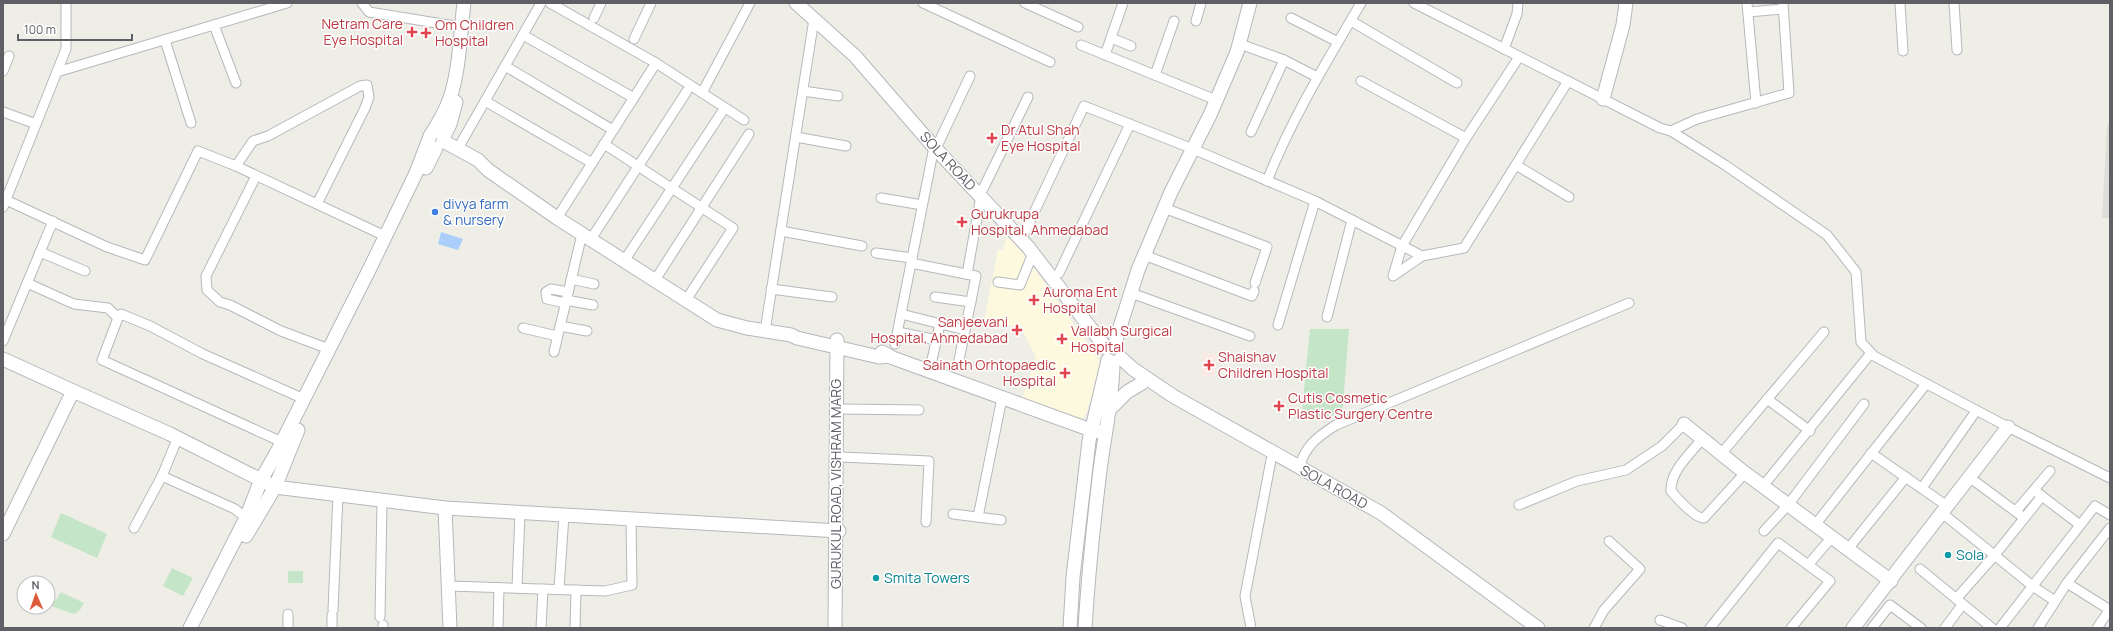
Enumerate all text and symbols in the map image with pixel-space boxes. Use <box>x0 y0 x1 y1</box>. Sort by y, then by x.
place label: Netram Care Eye Hospital <box>322 14 403 49</box>
place label: Om Children Hospital <box>435 15 514 50</box>
scale bar <box>18 16 132 42</box>
text: 100 m <box>24 21 56 38</box>
marker: Netram Care Eye Hospital <box>406 26 418 38</box>
marker: Om Children Hospital <box>420 27 432 39</box>
place label: Dr.Atul Shah Eye Hospital <box>1001 120 1080 155</box>
street label: SOLA ROAD <box>916 127 981 194</box>
marker: Dr.Atul Shah Eye Hospital <box>986 132 998 144</box>
place label: divya farm & nursery <box>443 194 509 229</box>
place label: Gurukrupa Hospital, Ahmedabad <box>971 204 1109 239</box>
marker: divya farm & nursery <box>430 207 440 217</box>
marker: Gurukrupa Hospital, Ahmedabad <box>956 216 968 228</box>
place label: Auroma Ent Hospital <box>1043 282 1118 317</box>
marker: Auroma Ent Hospital <box>1028 294 1040 306</box>
place label: Sanjeevani Hospital, Ahmedabad <box>871 312 1008 347</box>
place label: Vallabh Surgical Hospital <box>1071 321 1172 356</box>
marker: Sanjeevani Hospital, Ahmedabad <box>1011 324 1023 336</box>
marker: Vallabh Surgical Hospital <box>1056 333 1068 345</box>
place label: Shaishav Children Hospital <box>1218 347 1329 382</box>
place label: Sainath Orhtopaedic Hospital <box>923 355 1056 390</box>
marker: Shaishav Children Hospital <box>1203 359 1215 371</box>
marker: Sainath Orhtopaedic Hospital <box>1059 367 1071 379</box>
street label: GURUKUL ROAD, VISHRAM MARG <box>826 379 845 589</box>
place label: Cutis Cosmetic Plastic Surgery Centre <box>1288 388 1433 423</box>
marker: Cutis Cosmetic Plastic Surgery Centre <box>1273 400 1285 412</box>
street label: SOLA ROAD <box>1297 460 1371 513</box>
place label: Sola <box>1956 545 1984 564</box>
marker: Sola <box>1943 550 1953 560</box>
place label: Smita Towers <box>884 568 970 587</box>
marker: Smita Towers <box>871 573 881 583</box>
north arrow <box>16 575 56 615</box>
text: N <box>31 577 40 592</box>

